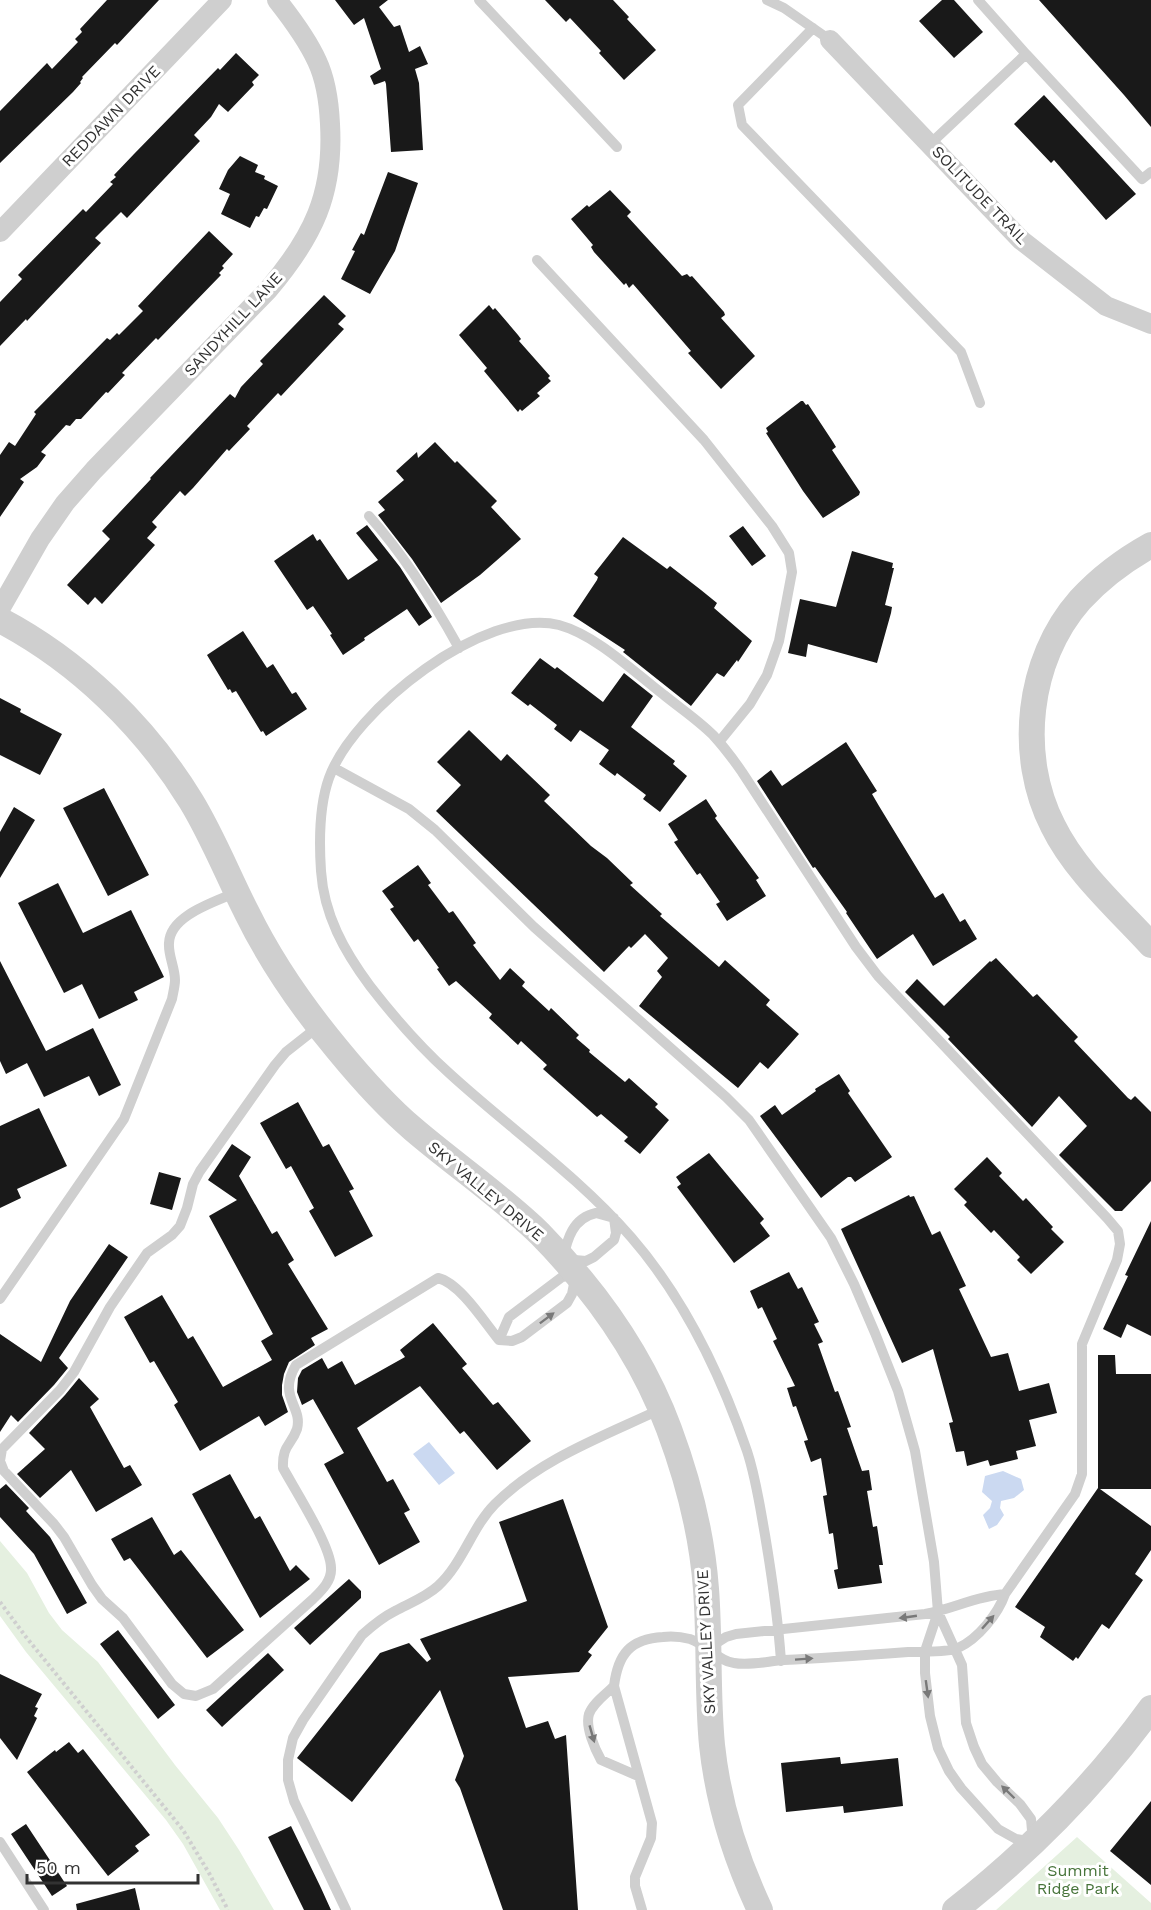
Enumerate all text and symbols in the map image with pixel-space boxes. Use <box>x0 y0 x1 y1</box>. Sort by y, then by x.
street label: REDDAWN DRIVE <box>58 61 164 171</box>
street label: SOLITUDE TRAIL <box>928 142 1032 248</box>
street label: SANDYHILL LANE <box>180 268 286 380</box>
street label: SKY VALLEY DRIVE <box>424 1137 548 1245</box>
one-way arrow <box>540 1313 555 1325</box>
street label: SKY VALLEY DRIVE <box>693 1569 719 1715</box>
one-way arrow <box>898 1612 917 1621</box>
one-way arrow <box>981 1615 994 1630</box>
one-way arrow <box>794 1654 813 1664</box>
one-way arrow <box>922 1679 931 1698</box>
one-way arrow <box>588 1725 597 1743</box>
one-way arrow <box>1000 1785 1015 1799</box>
scale bar <box>27 1847 198 1885</box>
text: 50 m <box>36 1857 81 1878</box>
park label: Summit Ridge Park <box>1037 1861 1119 1898</box>

